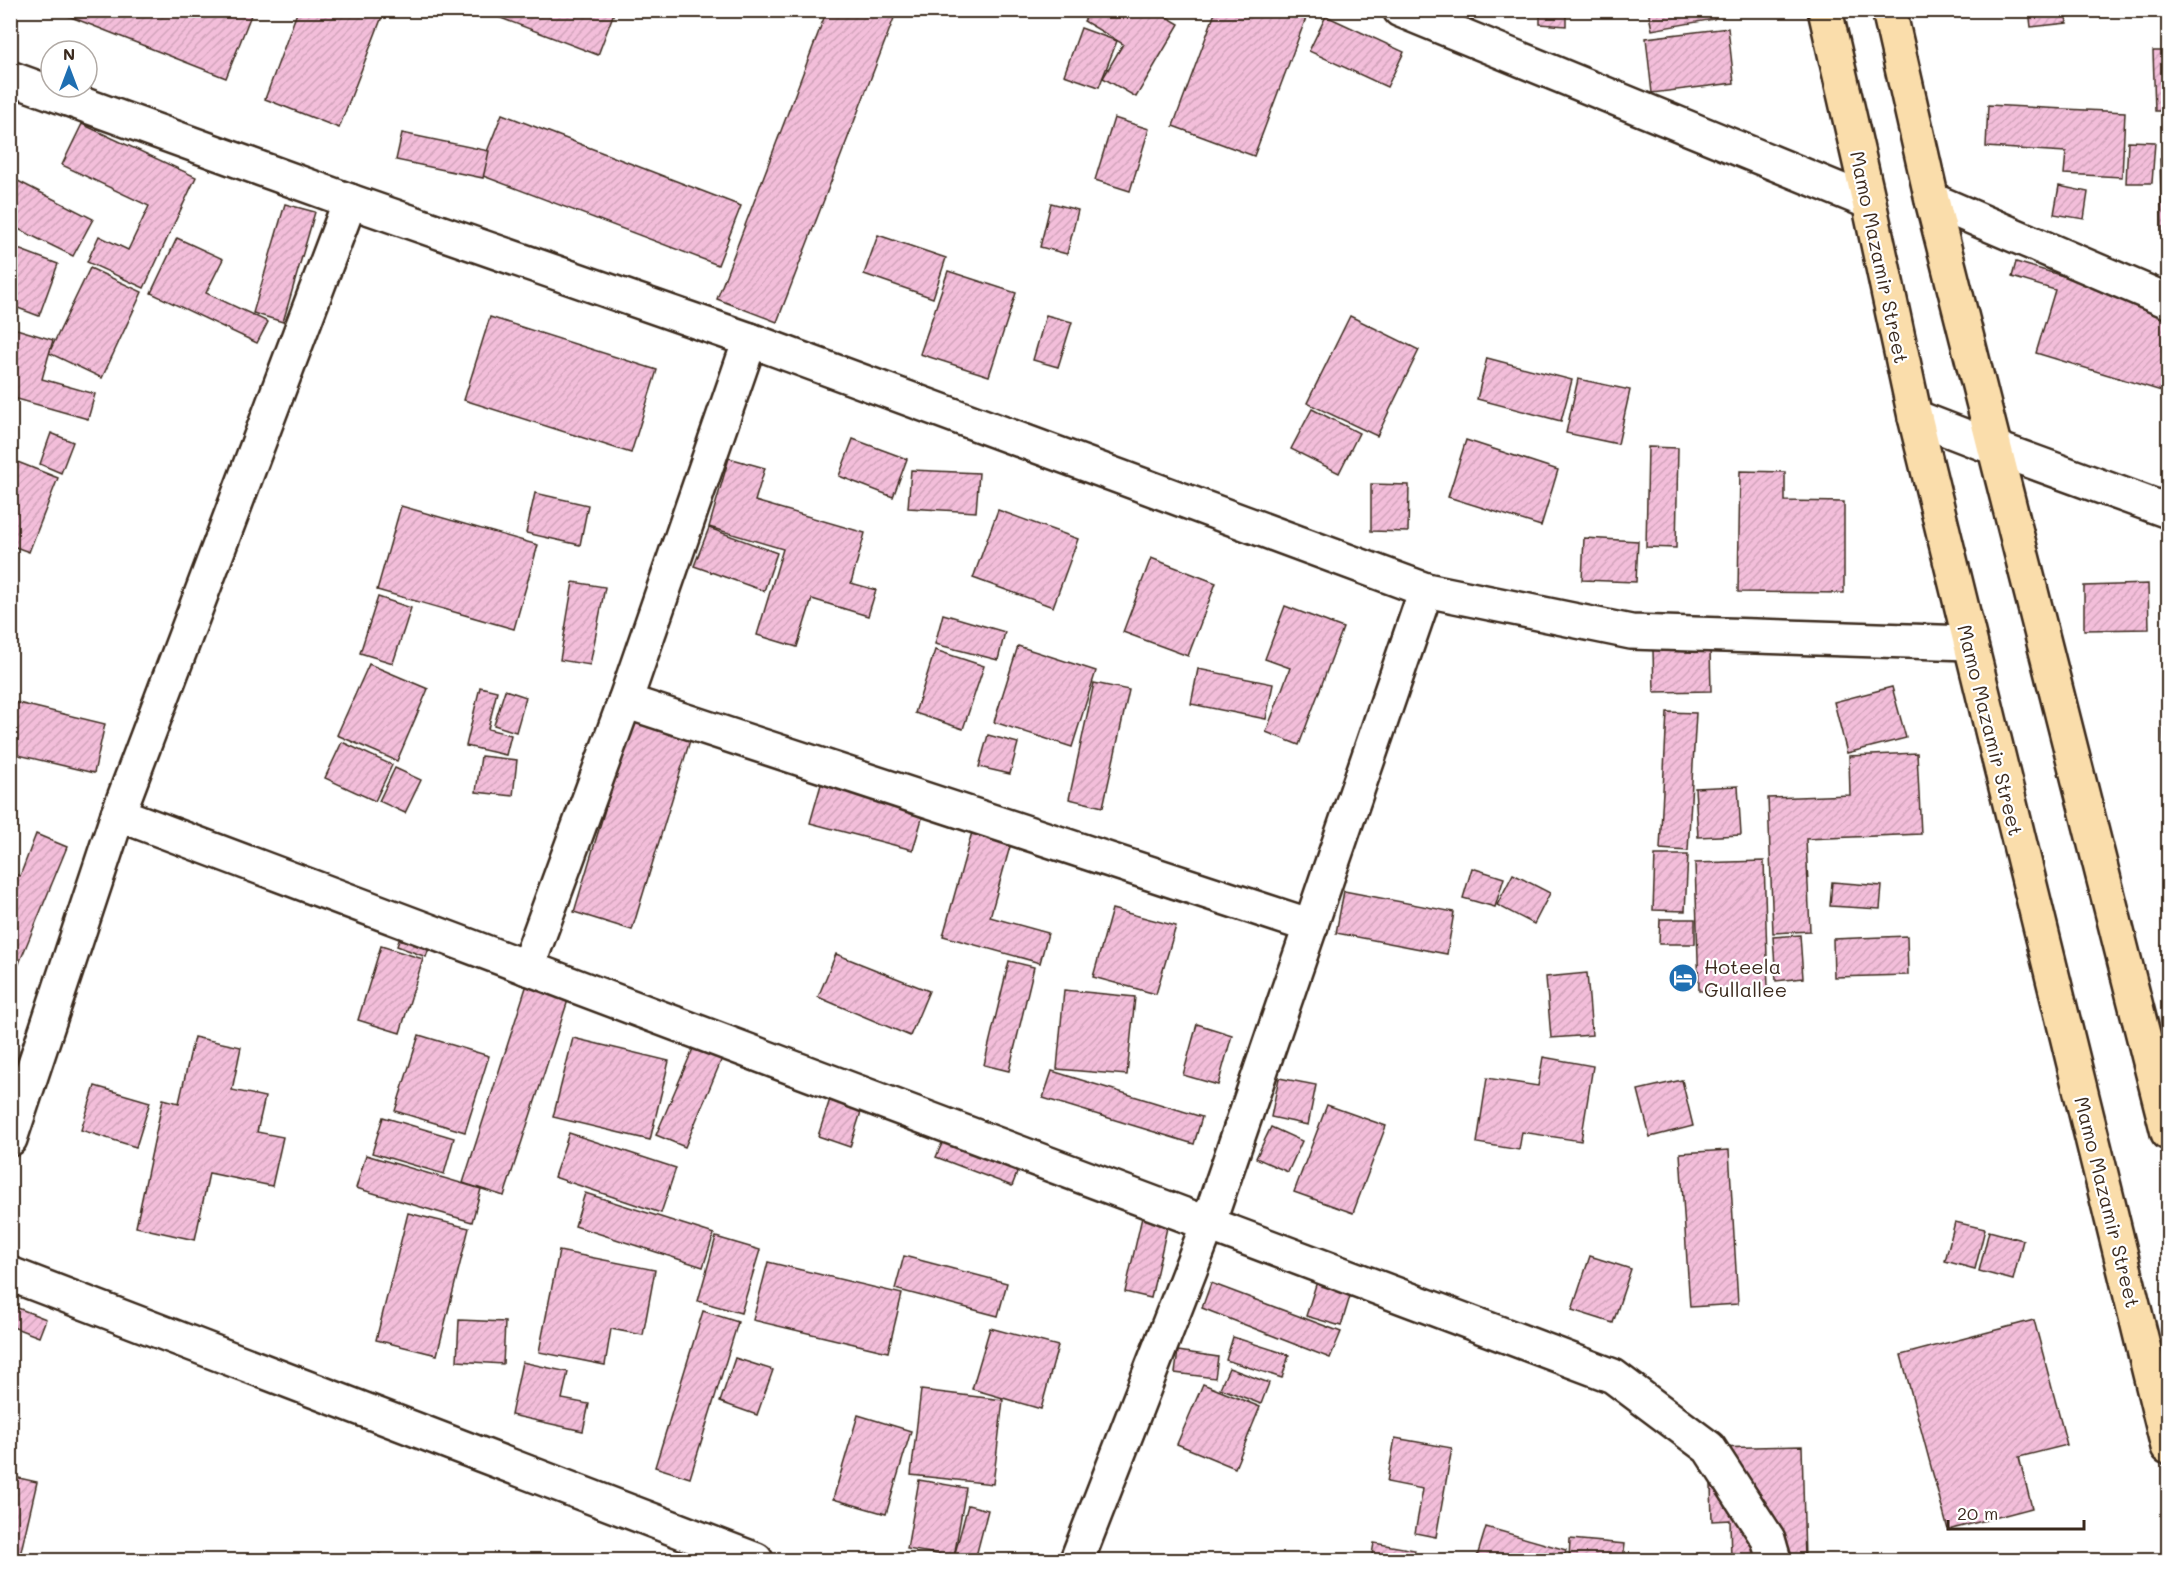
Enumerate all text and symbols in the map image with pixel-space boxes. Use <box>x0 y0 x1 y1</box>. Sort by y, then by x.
north arrow <box>39 39 99 99</box>
text: N <box>63 43 75 64</box>
street label: Mamo Mazamir Street <box>1845 148 1915 366</box>
street label: Mamo Mazamir Street <box>1952 622 2030 838</box>
place label: Hoteela Gullallee <box>1704 953 1787 1002</box>
hotel icon: Hoteela Gullallee <box>1667 962 1699 994</box>
street label: Mamo Mazamir Street <box>2069 1094 2147 1310</box>
scale bar <box>1948 1493 2084 1531</box>
text: 20 m <box>1957 1501 1998 1525</box>

